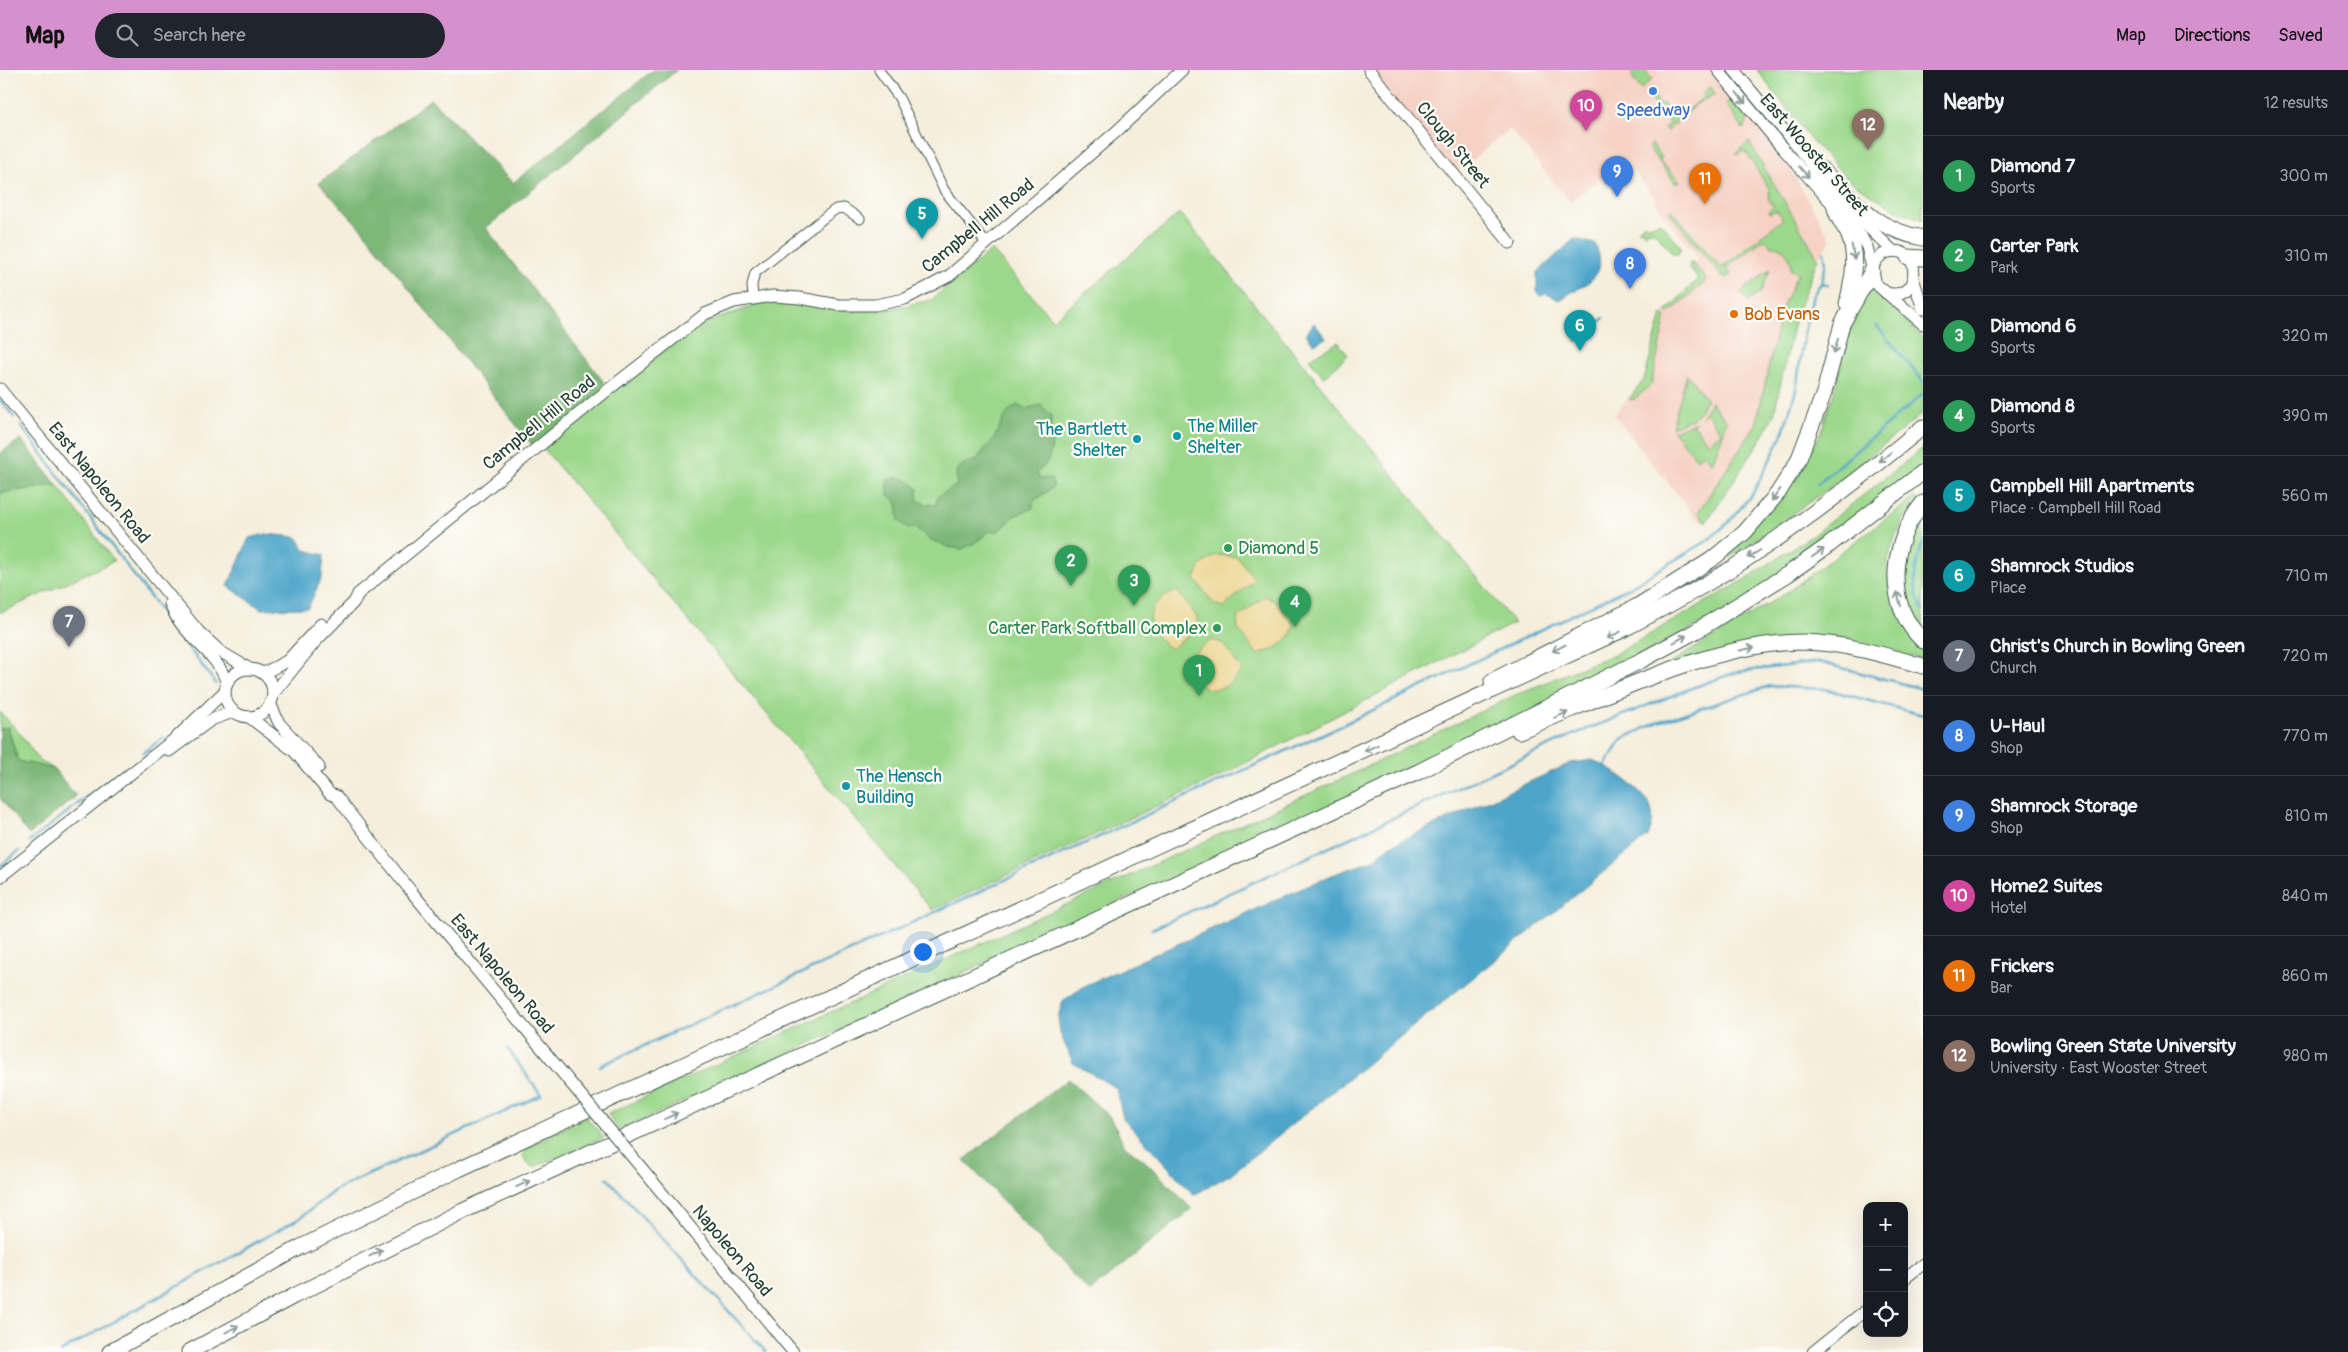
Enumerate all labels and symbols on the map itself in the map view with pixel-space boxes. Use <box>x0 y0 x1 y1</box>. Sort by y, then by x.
marker: Speedway <box>1647 85 1659 97</box>
street label: East Wooster Street <box>1754 89 1874 222</box>
pin: 10 <box>1570 90 1602 131</box>
one-way arrow <box>1735 91 1746 104</box>
street label: Clough Street <box>1411 97 1495 193</box>
place label: Speedway <box>1616 99 1690 122</box>
pin: 12 <box>1852 109 1884 150</box>
pin: 9 <box>1601 156 1633 197</box>
pin: 11 <box>1689 163 1721 204</box>
one-way arrow <box>1798 166 1810 179</box>
street label: Campbell Hill Road <box>917 173 1039 279</box>
pin: 5 <box>906 198 938 239</box>
one-way arrow <box>1848 244 1858 260</box>
pin: 8 <box>1614 248 1646 289</box>
place label: Bob Evans <box>1744 303 1820 326</box>
marker: Bob Evans <box>1728 308 1740 320</box>
pin: 6 <box>1564 310 1596 351</box>
one-way arrow <box>1831 337 1841 353</box>
street label: Campbell Hill Road <box>478 370 600 476</box>
place label: The Miller Shelter <box>1187 415 1259 459</box>
street label: East Napoleon Road <box>43 418 155 548</box>
place label: The Bartlett Shelter <box>1036 418 1128 462</box>
marker: The Miller Shelter <box>1171 430 1183 442</box>
marker: The Bartlett Shelter <box>1131 433 1143 445</box>
one-way arrow <box>1879 452 1892 463</box>
one-way arrow <box>1771 488 1781 502</box>
place label: Diamond 5 <box>1238 537 1319 560</box>
marker: Diamond 5 <box>1222 542 1234 554</box>
pin: 2 <box>1055 545 1087 586</box>
one-way arrow <box>1811 548 1825 558</box>
one-way arrow <box>1748 549 1762 559</box>
pin: 3 <box>1118 565 1150 606</box>
pin: 4 <box>1279 586 1311 627</box>
one-way arrow <box>1894 592 1903 608</box>
pin: 7 <box>53 606 85 647</box>
place label: Carter Park Softball Complex <box>988 617 1207 640</box>
marker: Carter Park Softball Complex <box>1211 622 1223 634</box>
one-way arrow <box>1606 630 1621 640</box>
one-way arrow <box>1673 634 1688 644</box>
one-way arrow <box>1552 643 1567 653</box>
one-way arrow <box>1738 643 1754 653</box>
pin: 1 <box>1183 655 1215 696</box>
one-way arrow <box>1553 709 1568 719</box>
one-way arrow <box>1364 743 1379 753</box>
place label: The Hensch Building <box>856 765 942 809</box>
marker: The Hensch Building <box>840 780 852 792</box>
street label: East Napoleon Road <box>445 909 559 1039</box>
your location <box>910 939 936 965</box>
one-way arrow <box>663 1111 678 1120</box>
one-way arrow <box>515 1178 530 1188</box>
street label: Napoleon Road <box>687 1200 777 1302</box>
one-way arrow <box>368 1248 383 1258</box>
one-way arrow <box>225 1324 240 1334</box>

